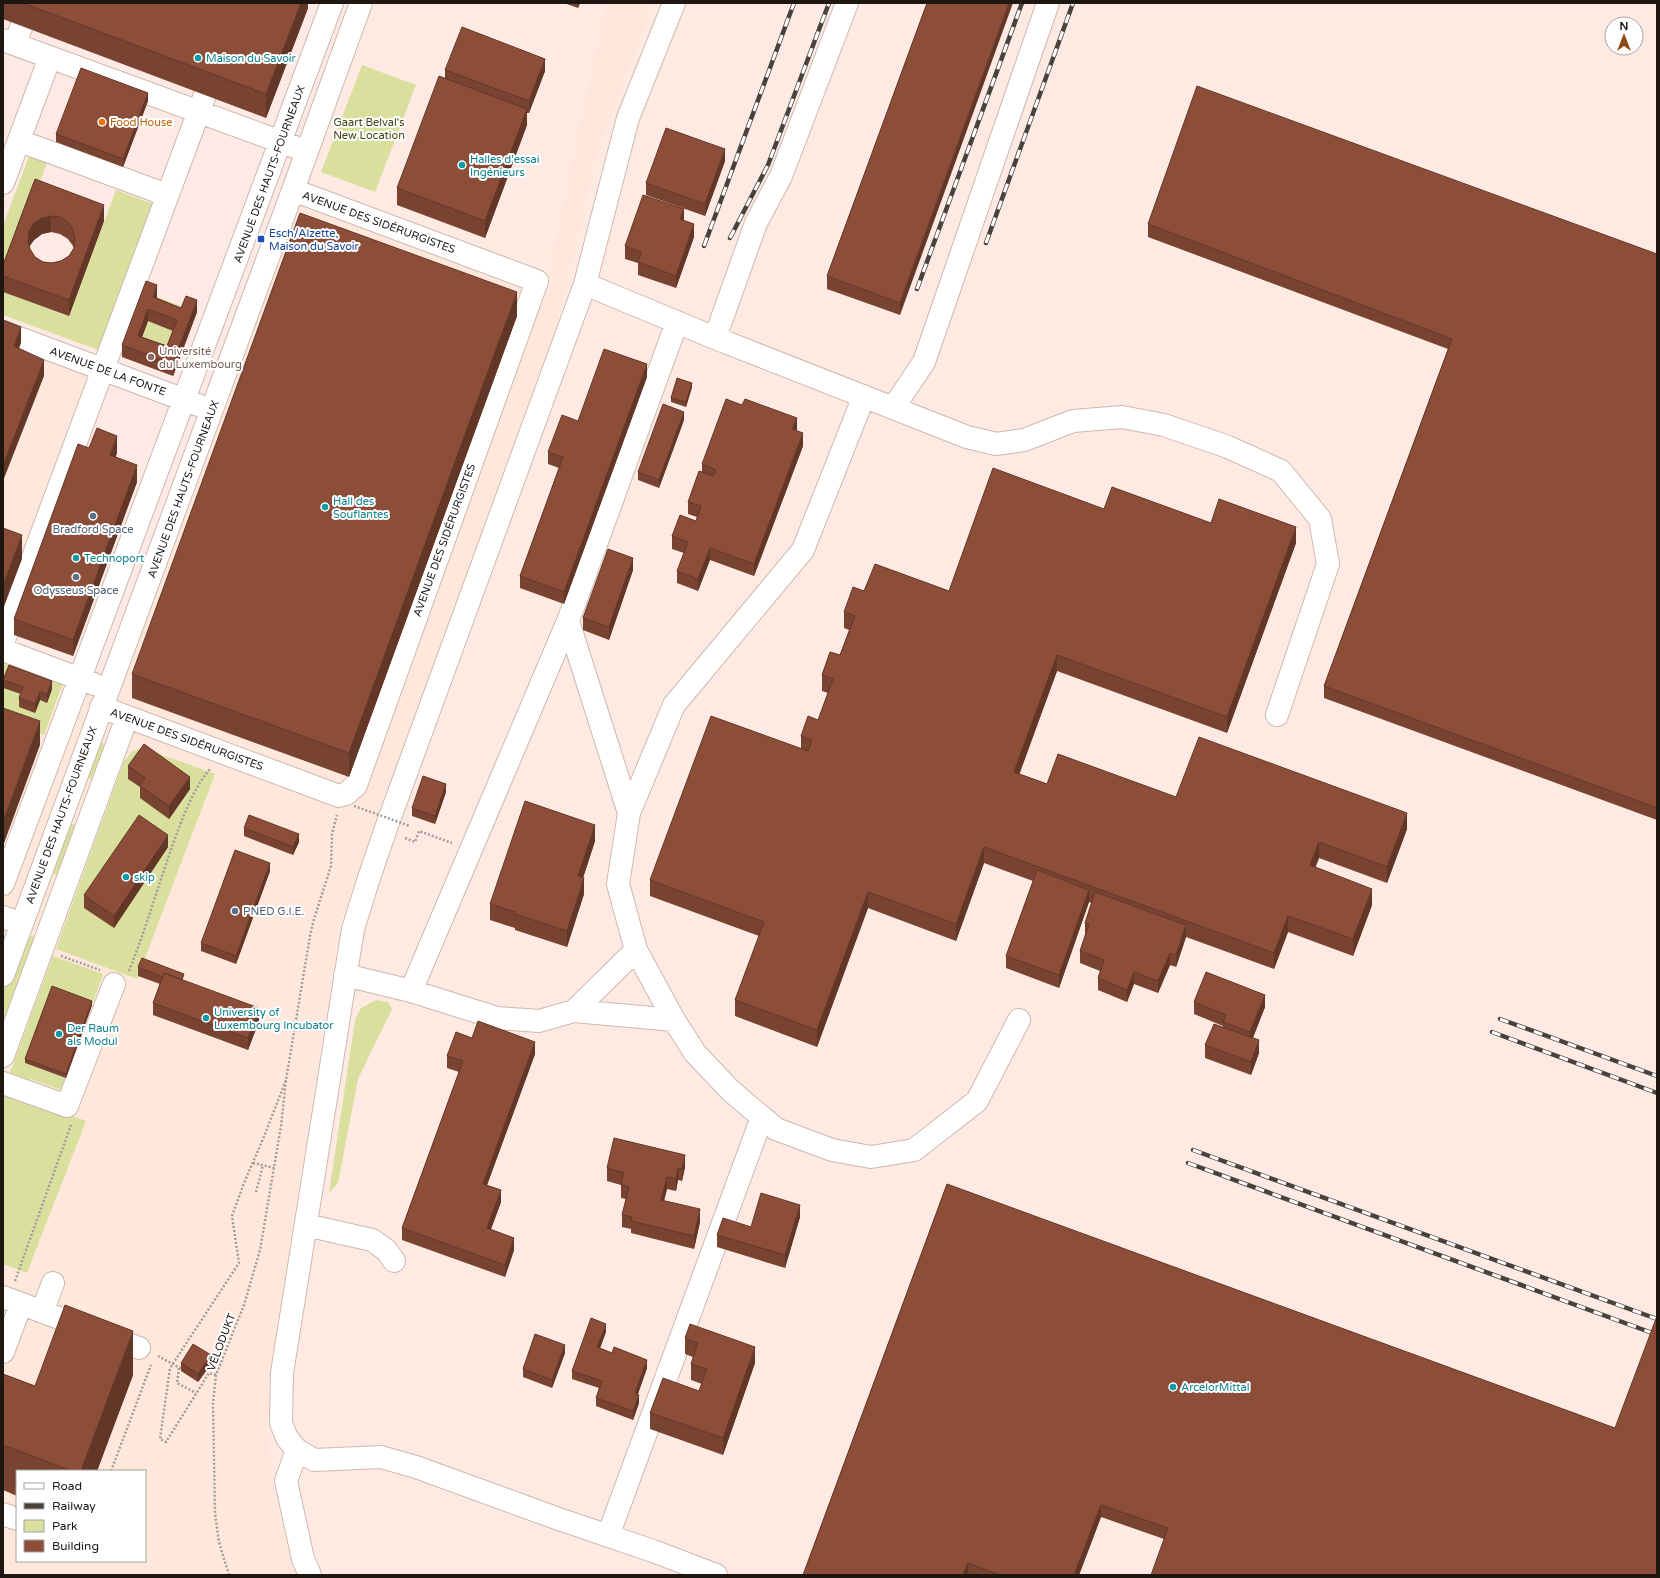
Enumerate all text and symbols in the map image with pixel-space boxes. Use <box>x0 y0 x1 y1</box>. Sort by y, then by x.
north arrow <box>1604 16 1644 56</box>
text: N <box>1620 20 1628 33</box>
place label: Maison du Savoir <box>206 52 297 65</box>
marker: Maison du Savoir <box>193 53 203 63</box>
street label: AVENUE DES HAUTS-FOURNEAUX <box>231 84 308 265</box>
place label: Food House <box>110 116 172 129</box>
park label: Gaart Belval's New Location <box>333 116 405 142</box>
marker: Food House <box>97 117 107 127</box>
place label: Halles d'essai Ingénieurs <box>470 153 539 179</box>
marker: Halles d'essai Ingénieurs <box>457 160 467 170</box>
street label: AVENUE DES SIDÉRURGISTES <box>301 188 458 256</box>
place label: Esch/Alzette, Maison du Savoir <box>269 227 360 253</box>
marker: Esch/Alzette, Maison du Savoir <box>256 234 266 244</box>
street label: AVENUE DE LA FONTE <box>48 344 168 399</box>
place label: Université du Luxembourg <box>159 345 242 371</box>
marker: Université du Luxembourg <box>146 352 156 362</box>
street label: AVENUE DES HAUTS-FOURNEAUX <box>145 399 222 580</box>
street label: AVENUE DES SIDÉRURGISTES <box>410 461 478 618</box>
place label: Hall des Souflantes <box>333 495 389 521</box>
marker: Hall des Souflantes <box>320 502 330 512</box>
marker: Bradford Space <box>88 511 98 521</box>
place label: Bradford Space <box>52 523 134 536</box>
place label: Technoport <box>84 552 144 565</box>
marker: Technoport <box>71 553 81 563</box>
marker: Odysseus Space <box>71 572 81 582</box>
place label: Odysseus Space <box>33 584 119 597</box>
street label: AVENUE DES SIDÉRURGISTES <box>109 705 266 773</box>
street label: AVENUE DES HAUTS-FOURNEAUX <box>23 725 100 906</box>
place label: skip <box>134 871 155 884</box>
marker: skip <box>121 872 131 882</box>
place label: PNED G.I.E. <box>243 905 305 918</box>
marker: PNED G.I.E. <box>230 906 240 916</box>
place label: University of Luxembourg Incubator <box>214 1006 334 1032</box>
marker: University of Luxembourg Incubator <box>201 1013 211 1023</box>
place label: Der Raum als Modul <box>67 1022 119 1048</box>
marker: Der Raum als Modul <box>54 1029 64 1039</box>
street label: VËLODUKT <box>205 1311 238 1373</box>
place label: ArcelorMittal <box>1181 1381 1249 1394</box>
marker: ArcelorMittal <box>1168 1382 1178 1392</box>
legend <box>16 1470 146 1562</box>
text: Road <box>52 1479 82 1493</box>
text: Railway <box>52 1499 96 1513</box>
text: Park <box>52 1519 78 1533</box>
text: Building <box>52 1539 99 1553</box>

